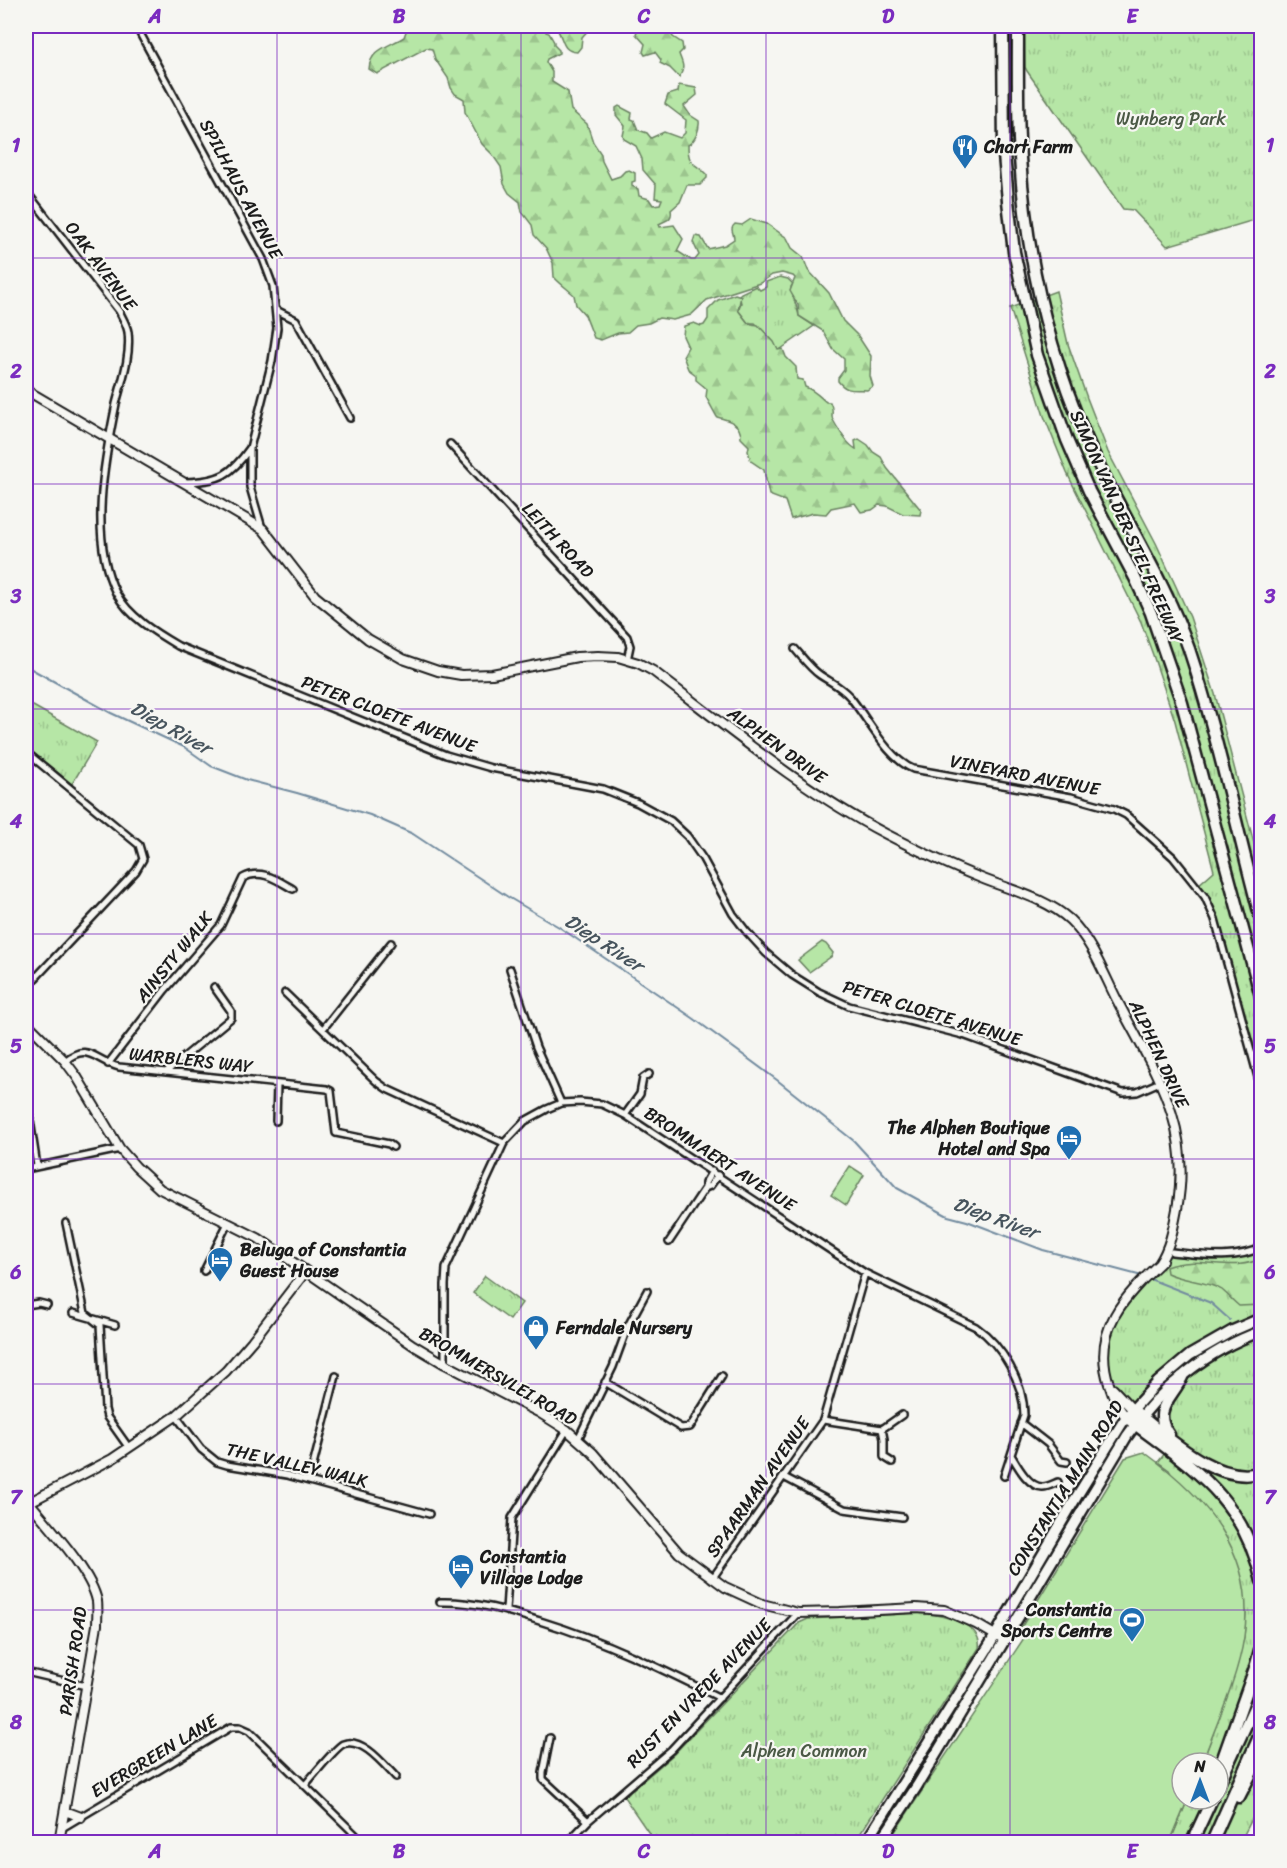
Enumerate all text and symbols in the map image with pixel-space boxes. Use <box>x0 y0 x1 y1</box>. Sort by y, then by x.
text: A <box>147 0 162 34</box>
text: B <box>393 0 406 34</box>
text: C <box>637 0 651 34</box>
text: D <box>882 0 895 34</box>
text: E <box>1126 0 1139 34</box>
park label: Wynberg Park <box>1116 103 1226 135</box>
street label: SPILHAUS AVENUE <box>190 113 292 266</box>
text: 1 <box>12 128 21 163</box>
text: 1 <box>1266 128 1275 163</box>
place label: Chart Farm <box>983 131 1073 163</box>
restaurant icon: Chart Farm <box>950 132 980 170</box>
street label: OAK AVENUE <box>56 214 146 319</box>
text: 2 <box>9 354 22 389</box>
text: 2 <box>1263 354 1276 389</box>
street label: SIMON VAN DER STEL FREEWAY <box>1061 404 1194 650</box>
street label: LEITH ROAD <box>514 494 603 586</box>
text: 3 <box>10 579 22 614</box>
text: 3 <box>1264 579 1276 614</box>
street label: PETER CLOETE AVENUE <box>297 666 482 763</box>
water label: Diep River <box>124 691 222 767</box>
street label: ALPHEN DRIVE <box>719 697 835 793</box>
street label: VINEYARD AVENUE <box>947 745 1104 805</box>
text: 4 <box>9 804 23 839</box>
text: 4 <box>1263 804 1277 839</box>
street label: AINSTY WALK <box>126 903 222 1011</box>
water label: Diep River <box>557 904 654 984</box>
street label: PETER CLOETE AVENUE <box>839 971 1026 1056</box>
street label: ALPHEN DRIVE <box>1119 993 1199 1115</box>
text: 5 <box>10 1029 22 1064</box>
text: 5 <box>1264 1029 1276 1064</box>
street label: WARBLERS WAY <box>127 1038 256 1083</box>
street label: BROMMAERT AVENUE <box>638 1098 803 1221</box>
place label: The Alphen Boutique Hotel and Spa <box>887 1112 1051 1165</box>
hotel icon: The Alphen Boutique Hotel and Spa <box>1054 1123 1084 1161</box>
water label: Diep River <box>948 1186 1047 1251</box>
place label: Beluga of Constantia Guest House <box>239 1234 407 1287</box>
hotel icon: Beluga of Constantia Guest House <box>205 1245 235 1283</box>
text: 6 <box>9 1255 22 1290</box>
text: 6 <box>1263 1255 1276 1290</box>
place label: Ferndale Nursery <box>555 1312 693 1344</box>
shop icon: Ferndale Nursery <box>521 1313 551 1351</box>
street label: BROMMERSVLEI ROAD <box>413 1318 583 1435</box>
street label: CONSTANTIA MAIN ROAD <box>998 1393 1132 1582</box>
street label: SPAARMAN AVENUE <box>697 1409 819 1564</box>
street label: THE VALLEY WALK <box>223 1433 371 1497</box>
text: 7 <box>10 1480 23 1515</box>
text: 7 <box>1264 1480 1277 1515</box>
place label: Constantia Village Lodge <box>479 1541 583 1594</box>
hotel icon: Constantia Village Lodge <box>446 1552 476 1590</box>
place label: Constantia Sports Centre <box>1000 1594 1112 1647</box>
street label: PARISH ROAD <box>50 1604 97 1718</box>
sports icon: Constantia Sports Centre <box>1117 1605 1147 1643</box>
street label: RUST EN VREDE AVENUE <box>618 1610 780 1776</box>
text: 8 <box>9 1705 23 1740</box>
street label: EVERGREEN LANE <box>84 1705 225 1807</box>
text: 8 <box>1263 1705 1277 1740</box>
park label: Alphen Common <box>740 1735 867 1767</box>
north arrow <box>1170 1751 1230 1811</box>
text: N <box>1193 1752 1206 1781</box>
text: A <box>147 1834 162 1868</box>
text: B <box>393 1834 406 1868</box>
text: C <box>637 1834 651 1868</box>
text: D <box>882 1834 895 1868</box>
text: E <box>1126 1834 1139 1868</box>

